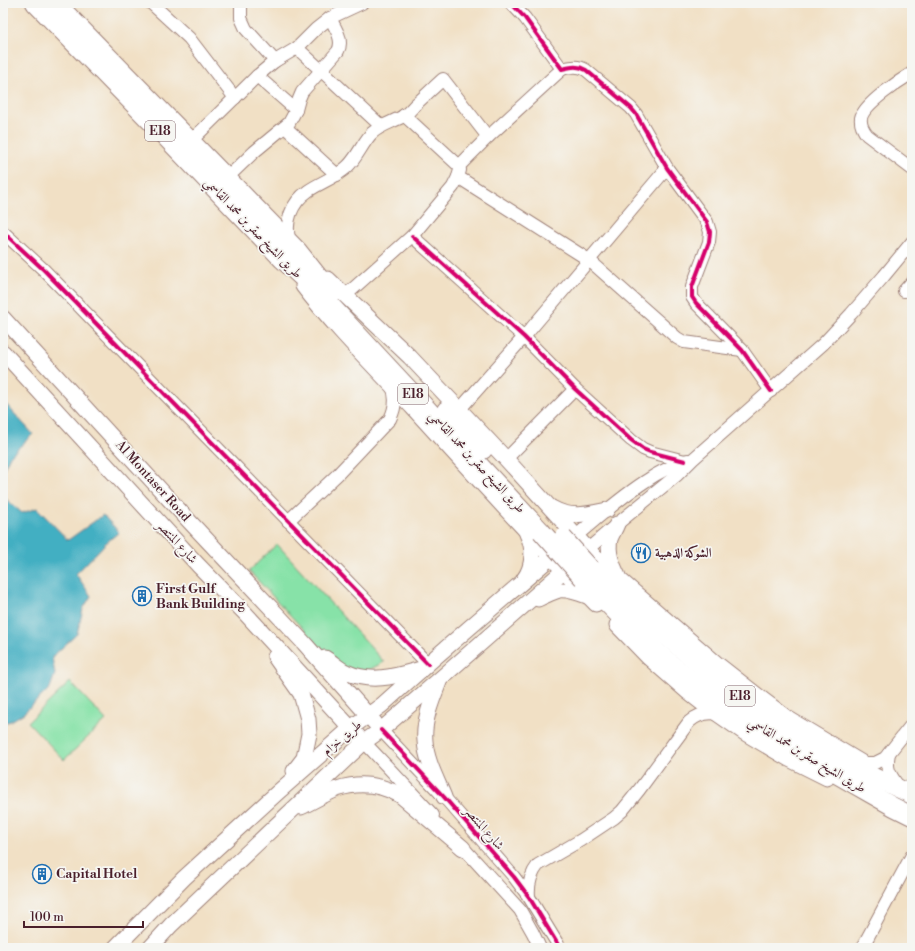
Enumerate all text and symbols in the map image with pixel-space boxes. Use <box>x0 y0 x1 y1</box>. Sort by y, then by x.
road number: E18 <box>145 121 175 141</box>
street label: طريق الشيخ صقر بن محمد القاسمي <box>198 174 305 285</box>
road number: E18 <box>398 384 428 404</box>
street label: طريق الشيخ صقر بن محمد القاسمي <box>422 407 529 519</box>
street label: Al Montaser Road <box>112 436 194 525</box>
street label: شارع المنتصر <box>150 516 201 569</box>
restaurant icon: الشوكة الذهبية <box>630 542 652 564</box>
place label: الشوكة الذهبية <box>655 544 712 561</box>
place label: First Gulf Bank Building <box>156 581 245 612</box>
building icon: First Gulf Bank Building <box>131 585 153 607</box>
road number: E18 <box>725 686 755 706</box>
street label: طريق الشيخ صقر بن محمد القاسمي <box>743 713 869 800</box>
street label: طريق خزام <box>319 717 367 761</box>
street label: شارع المنتصر <box>457 801 507 855</box>
building icon: Capital Hotel <box>31 863 53 885</box>
place label: Capital Hotel <box>56 866 138 882</box>
scale bar <box>24 903 143 929</box>
text: 100 m <box>30 910 64 925</box>

